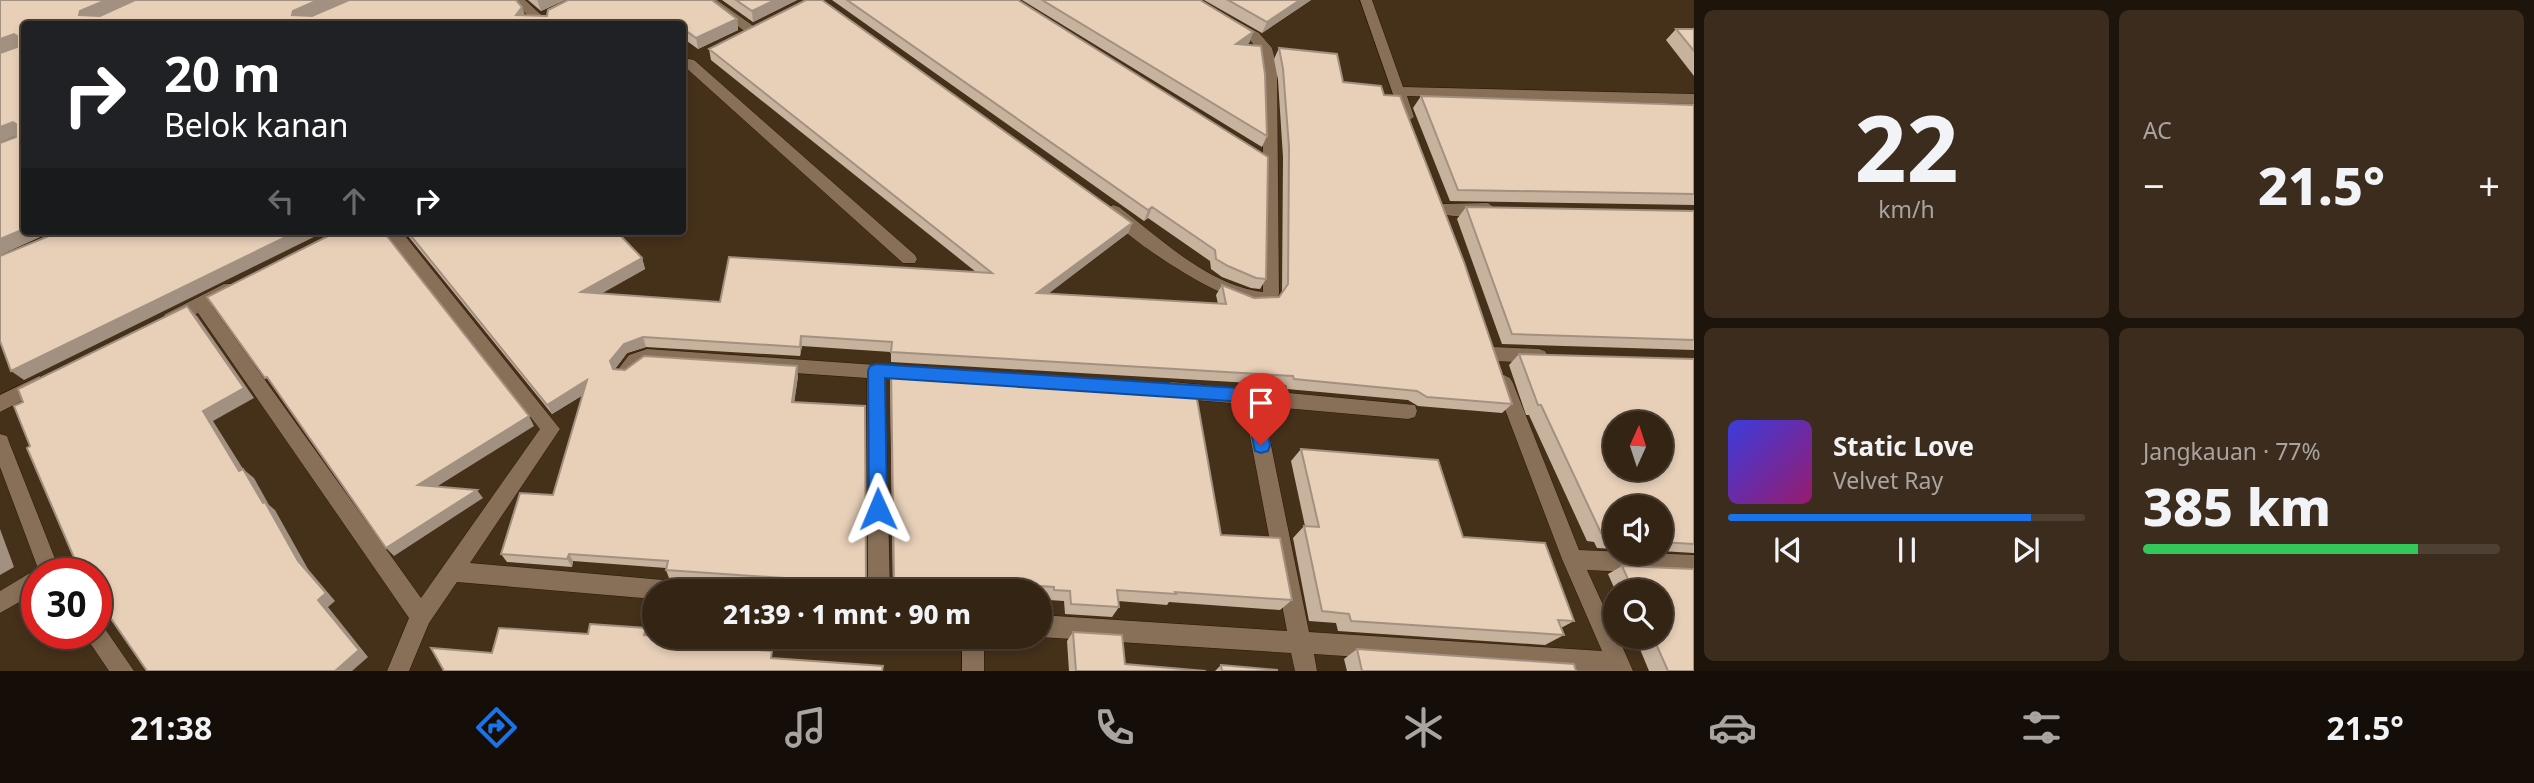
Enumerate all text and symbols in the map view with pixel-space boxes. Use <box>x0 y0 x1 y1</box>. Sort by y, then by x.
text: 20 m <box>164 40 281 106</box>
icon: right <box>49 49 140 140</box>
text: 22 <box>1854 85 1959 209</box>
text: Belok kanan <box>164 103 348 146</box>
text: AC <box>2143 114 2172 146</box>
text: 21.5° <box>2258 149 2385 220</box>
text: − <box>2143 159 2165 211</box>
text: + <box>2478 159 2500 211</box>
icon: left <box>262 182 300 220</box>
icon: ahead <box>335 182 373 220</box>
icon: right <box>408 182 446 220</box>
text: km/h <box>1878 193 1935 225</box>
pin <box>1231 373 1291 445</box>
icon: arrive <box>1242 384 1280 422</box>
north arrow <box>1603 411 1673 481</box>
map controls <box>1603 411 1673 649</box>
text: Static Love <box>1833 428 1974 464</box>
text: Jangkauan · 77% <box>2143 435 2321 467</box>
text: Velvet Ray <box>1833 464 1943 496</box>
text: 385 km <box>2143 470 2331 541</box>
position arrow <box>841 472 915 546</box>
button: sound <box>1603 495 1673 565</box>
icon: previous <box>1769 531 1807 569</box>
icon: pause <box>1888 531 1926 569</box>
icon: next <box>2007 531 2045 569</box>
speed limit sign: 30 <box>21 558 112 649</box>
button: search <box>1603 579 1673 649</box>
text: 21:39 · 1 mnt · 90 m <box>723 596 971 632</box>
icon: directions <box>472 703 521 752</box>
icon: music <box>781 703 830 752</box>
icon: phone <box>1090 703 1139 752</box>
icon: climate <box>1399 703 1448 752</box>
icon: car <box>1708 703 1757 752</box>
icon: filters <box>2017 703 2066 752</box>
text: 21:38 <box>130 706 212 749</box>
text: 21.5° <box>2326 706 2404 749</box>

